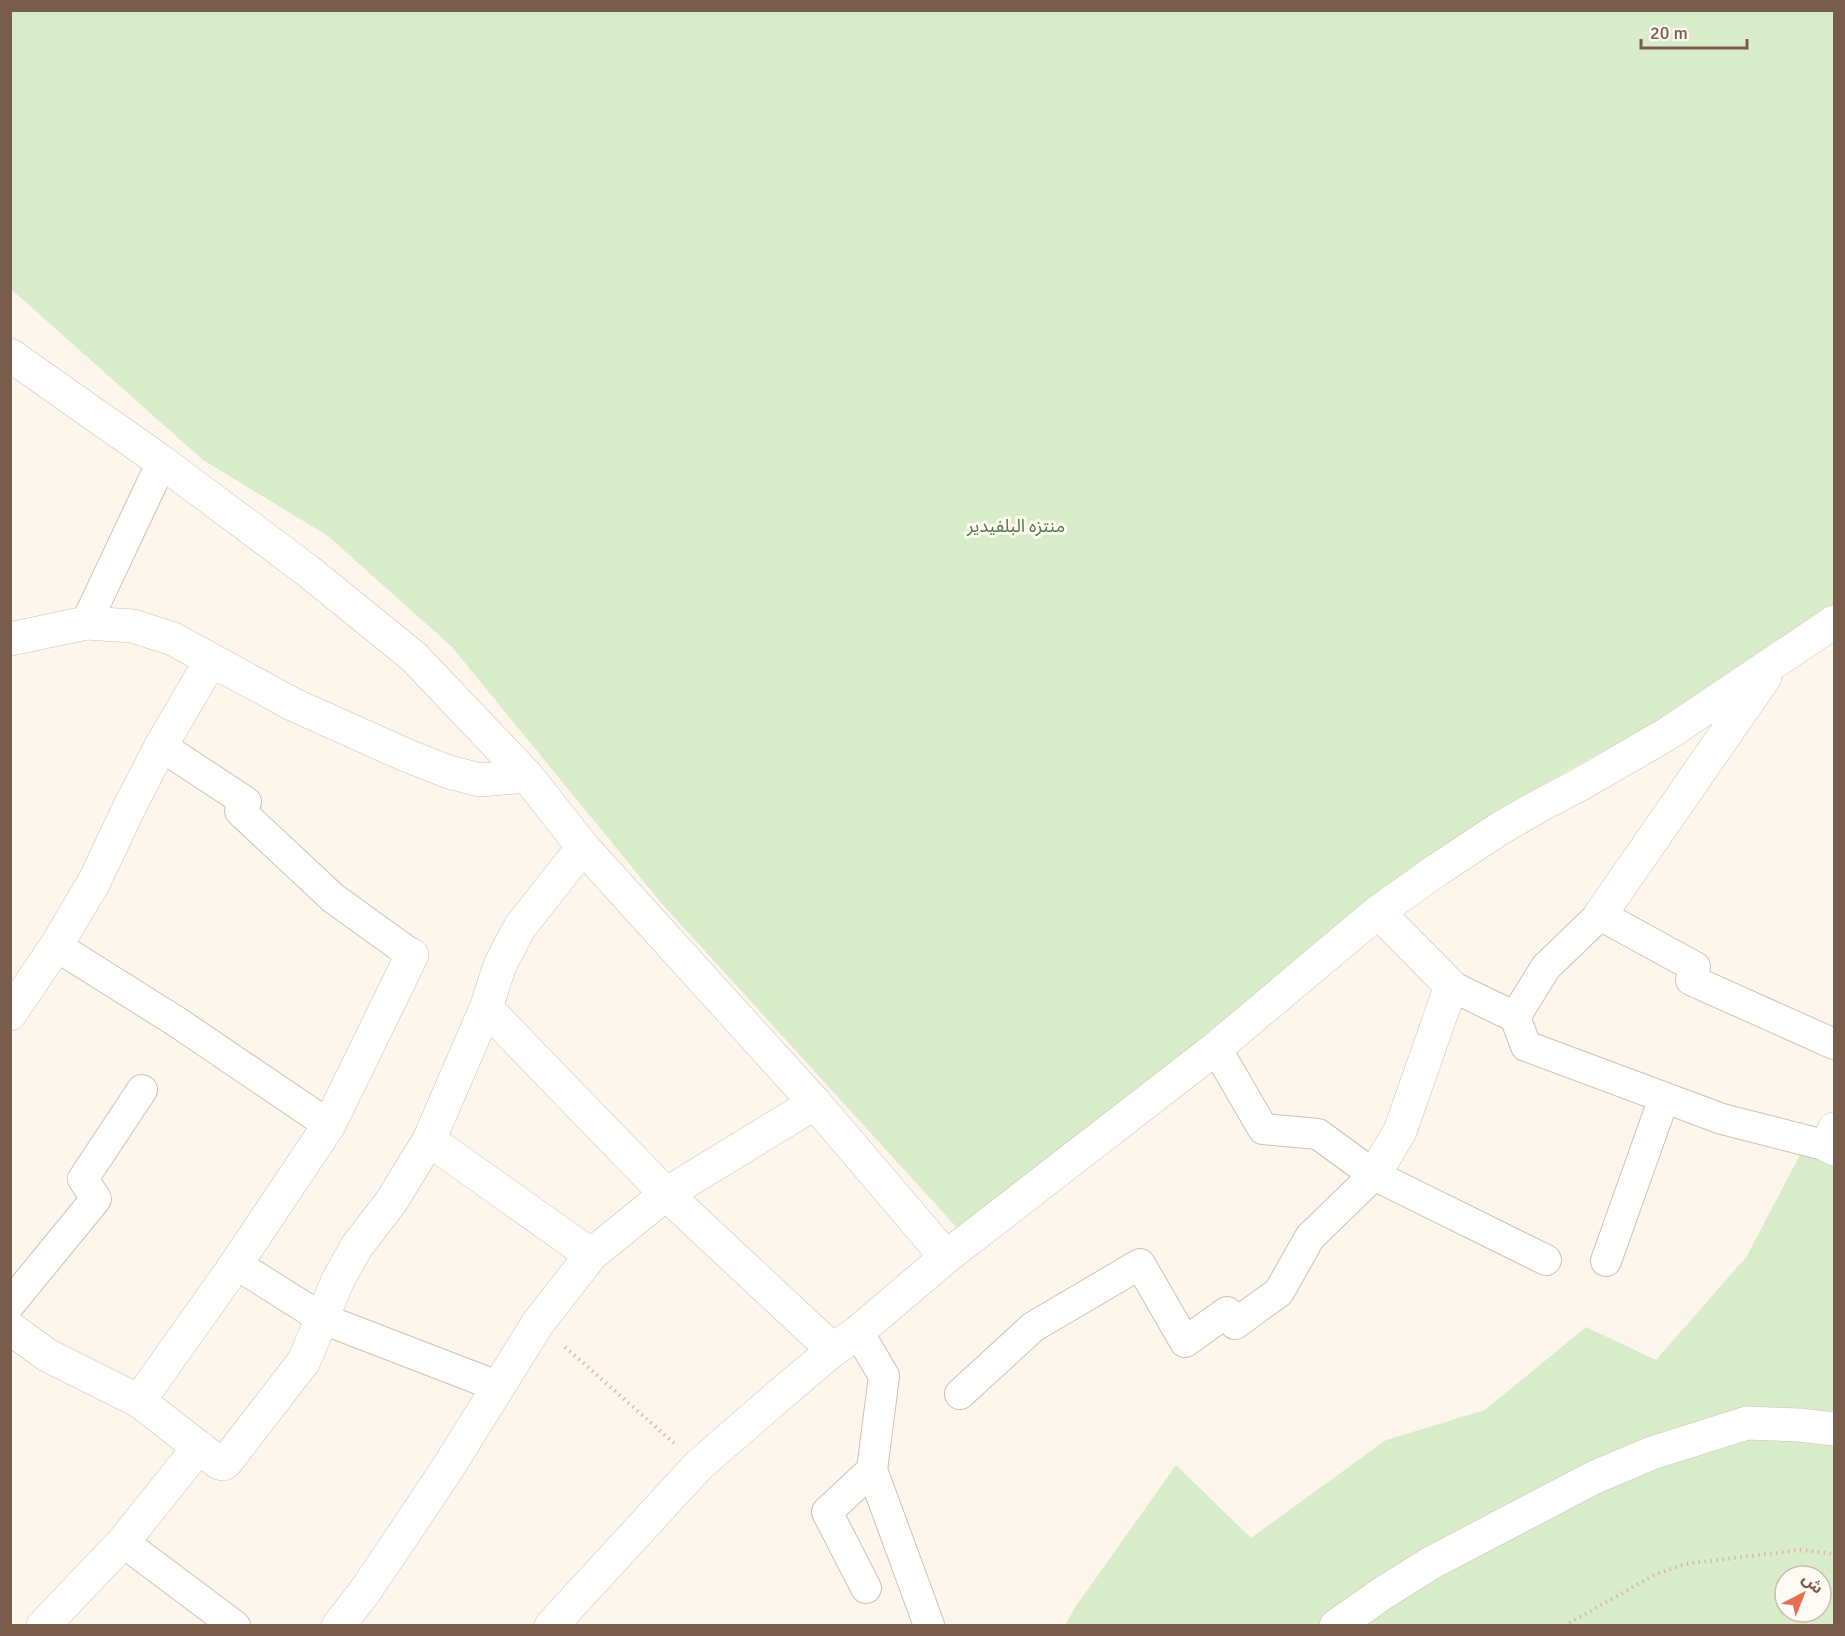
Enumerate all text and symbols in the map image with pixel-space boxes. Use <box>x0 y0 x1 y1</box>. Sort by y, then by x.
scale bar <box>1641 12 1748 50</box>
text: 20 m <box>1650 22 1688 44</box>
park label: منتزه البلفيدير <box>966 515 1065 537</box>
north arrow <box>1773 1564 1833 1624</box>
text: ش <box>1798 1569 1827 1598</box>

